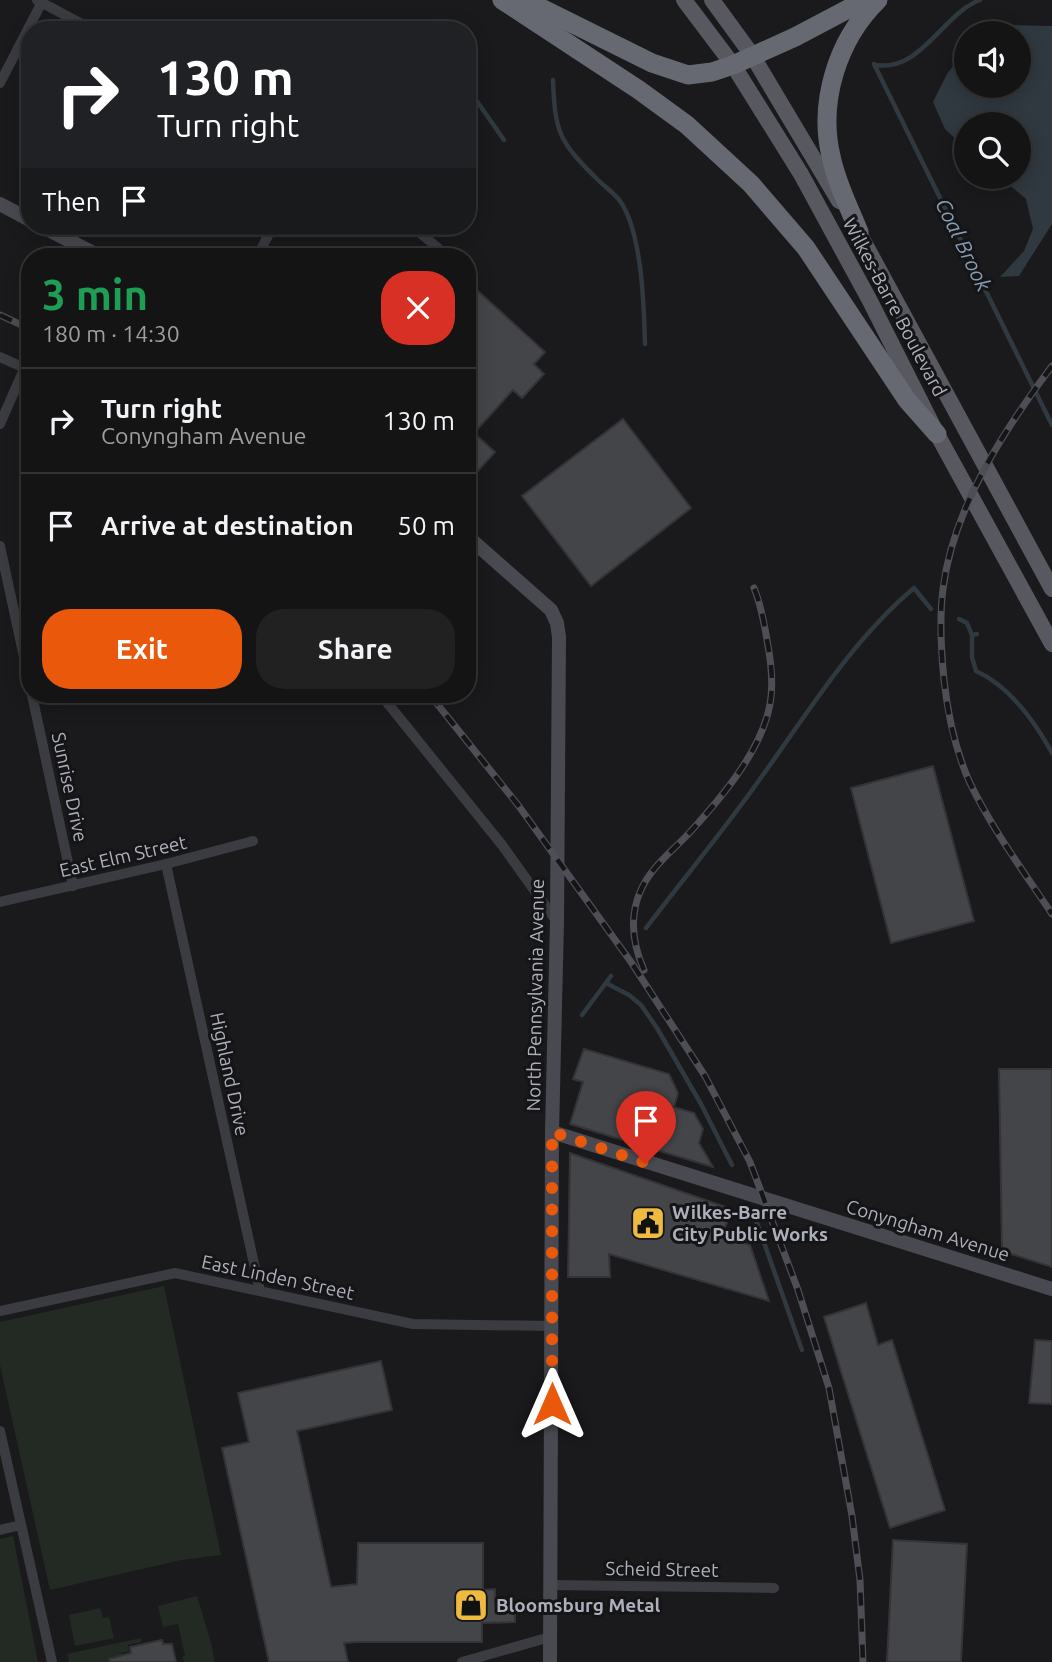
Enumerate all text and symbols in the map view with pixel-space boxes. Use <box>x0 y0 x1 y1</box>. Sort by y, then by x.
map controls <box>954 21 1031 189</box>
button: sound <box>954 21 1031 98</box>
icon: right <box>42 49 133 140</box>
text: 130 m <box>157 49 294 104</box>
text: Turn right <box>157 107 299 143</box>
button: search <box>954 112 1031 189</box>
icon: arrive <box>115 182 153 220</box>
text: Then <box>42 187 101 216</box>
water label: Coal Brook <box>931 194 997 295</box>
street label: Wilkes-Barre Boulevard <box>839 214 951 400</box>
text: 3 min <box>42 271 148 318</box>
button: close <box>381 271 455 345</box>
text: 180 m · 14:30 <box>42 321 180 346</box>
text: Turn right <box>101 394 222 423</box>
icon: right <box>42 402 80 440</box>
text: 130 m <box>383 406 455 435</box>
text: Conyngham Avenue <box>101 423 306 448</box>
icon: arrive <box>42 507 80 545</box>
text: Arrive at destination <box>101 511 354 540</box>
text: 50 m <box>397 511 455 540</box>
button: Exit <box>42 609 242 689</box>
button: Share <box>256 609 455 689</box>
street label: Sunrise Drive <box>48 730 92 844</box>
street label: East Elm Street <box>57 831 189 881</box>
street label: North Pennsylvania Avenue <box>522 878 548 1112</box>
street label: Highland Drive <box>206 1010 254 1138</box>
pin <box>616 1091 676 1163</box>
icon: arrive <box>627 1102 665 1140</box>
street label: Conyngham Avenue <box>844 1195 1012 1265</box>
place label: Wilkes-Barre City Public Works <box>672 1201 828 1245</box>
public building icon: Wilkes-Barre City Public Works <box>629 1204 667 1242</box>
street label: East Linden Street <box>200 1250 357 1304</box>
position arrow <box>515 1367 589 1441</box>
street label: Scheid Street <box>605 1557 719 1581</box>
shop icon: Bloomsburg Metal <box>452 1586 490 1624</box>
place label: Bloomsburg Metal <box>496 1594 660 1616</box>

